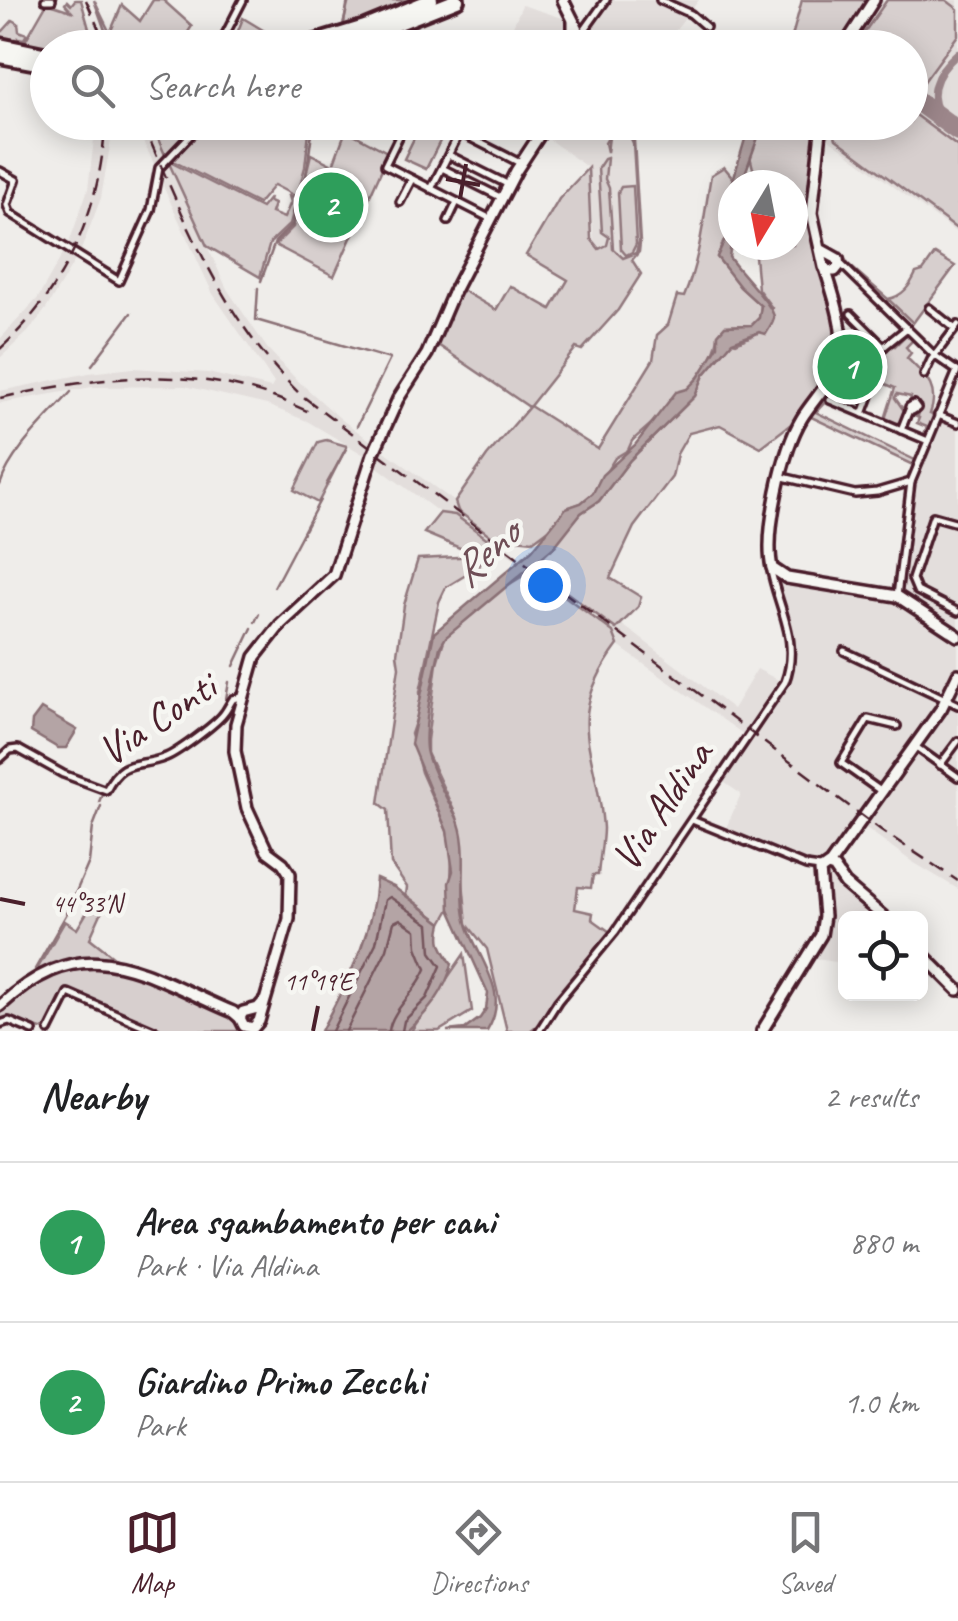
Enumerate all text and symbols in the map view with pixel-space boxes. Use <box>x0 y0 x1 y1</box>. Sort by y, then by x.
search box <box>30 30 928 140</box>
icon: search <box>65 58 120 113</box>
text: Search here <box>145 62 300 109</box>
pin: 2 <box>298 168 364 242</box>
north arrow <box>718 170 808 260</box>
pin: 1 <box>818 330 882 404</box>
water label: Reno <box>438 501 538 599</box>
your location <box>520 560 571 611</box>
street label: Via Conti <box>88 657 230 778</box>
street label: Via Aldina <box>599 729 726 881</box>
text: 44°33'N <box>52 888 126 920</box>
map controls <box>838 911 928 1001</box>
button: locate <box>838 911 928 1001</box>
text: 11°19'E <box>284 966 355 998</box>
text: Nearby <box>40 1070 146 1123</box>
text: 2 results <box>824 1076 918 1117</box>
text: Area sgambamento per cani <box>135 1198 495 1245</box>
text: 1 <box>65 1222 80 1263</box>
text: 880 m <box>849 1222 918 1263</box>
text: Park · Via Aldina <box>135 1245 318 1286</box>
text: Giardino Primo Zecchi <box>135 1358 425 1405</box>
text: 2 <box>65 1382 80 1423</box>
text: 1.0 km <box>844 1382 918 1423</box>
text: Park <box>135 1405 186 1446</box>
tab: Map <box>125 1505 180 1600</box>
tab: Directions <box>430 1505 528 1600</box>
tab: Saved <box>778 1505 833 1600</box>

